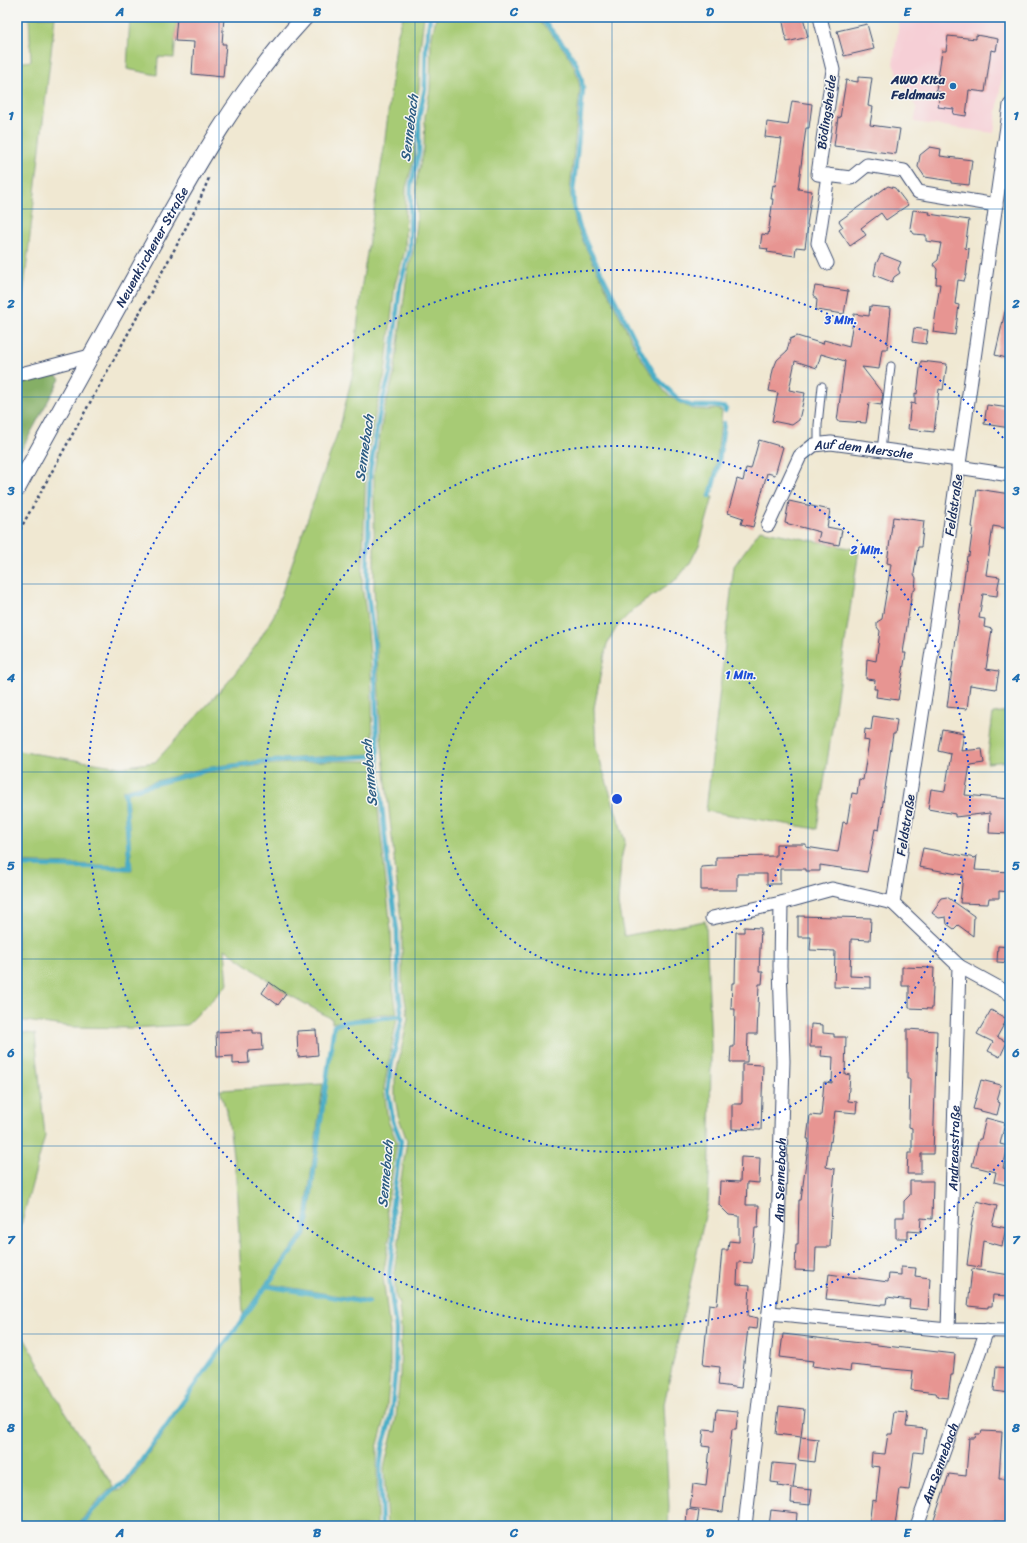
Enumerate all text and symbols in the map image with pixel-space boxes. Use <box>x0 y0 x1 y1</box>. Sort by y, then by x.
text: A <box>115 0 124 23</box>
text: B <box>313 0 322 23</box>
text: C <box>509 0 519 23</box>
text: D <box>706 0 714 23</box>
text: E <box>903 0 912 23</box>
place label: AWO Kita Feldmaus <box>890 68 946 106</box>
street label: Bödingsheide <box>810 73 843 151</box>
marker: AWO Kita Feldmaus <box>948 81 958 91</box>
water label: Sennebach <box>393 92 426 163</box>
text: 1 <box>8 104 14 127</box>
text: 1 <box>1013 104 1019 127</box>
street label: Neuenkirchener Straße <box>109 182 195 312</box>
text: 2 <box>6 292 15 315</box>
text: 2 <box>1011 292 1020 315</box>
text: 3 Min. <box>824 309 857 331</box>
water label: Sennebach <box>347 411 382 483</box>
street label: Auf dem Mersche <box>812 432 915 466</box>
street label: Feldstraße <box>938 473 969 538</box>
text: 3 <box>6 479 15 502</box>
text: 3 <box>1011 479 1020 502</box>
text: 2 Min. <box>849 539 884 561</box>
text: 1 Min. <box>725 664 757 686</box>
text: 4 <box>6 666 16 689</box>
text: 4 <box>1011 666 1021 689</box>
water label: Sennebach <box>354 737 385 807</box>
centre of rings <box>610 792 624 806</box>
street label: Feldstraße <box>889 792 922 858</box>
text: 5 <box>7 854 15 877</box>
text: 5 <box>1012 854 1020 877</box>
text: 6 <box>6 1041 15 1064</box>
text: 6 <box>1011 1041 1020 1064</box>
street label: Andreasstraße <box>941 1105 967 1192</box>
street label: Am Sennebach <box>767 1137 793 1223</box>
water label: Sennebach <box>370 1138 401 1209</box>
text: 7 <box>7 1228 16 1251</box>
text: 7 <box>1012 1228 1021 1251</box>
text: 8 <box>6 1416 15 1439</box>
text: 8 <box>1011 1416 1020 1439</box>
street label: Am Sennebach <box>915 1419 965 1508</box>
text: A <box>115 1521 124 1543</box>
text: B <box>313 1521 322 1543</box>
text: C <box>509 1521 519 1543</box>
text: D <box>706 1521 714 1543</box>
text: E <box>903 1521 912 1543</box>

